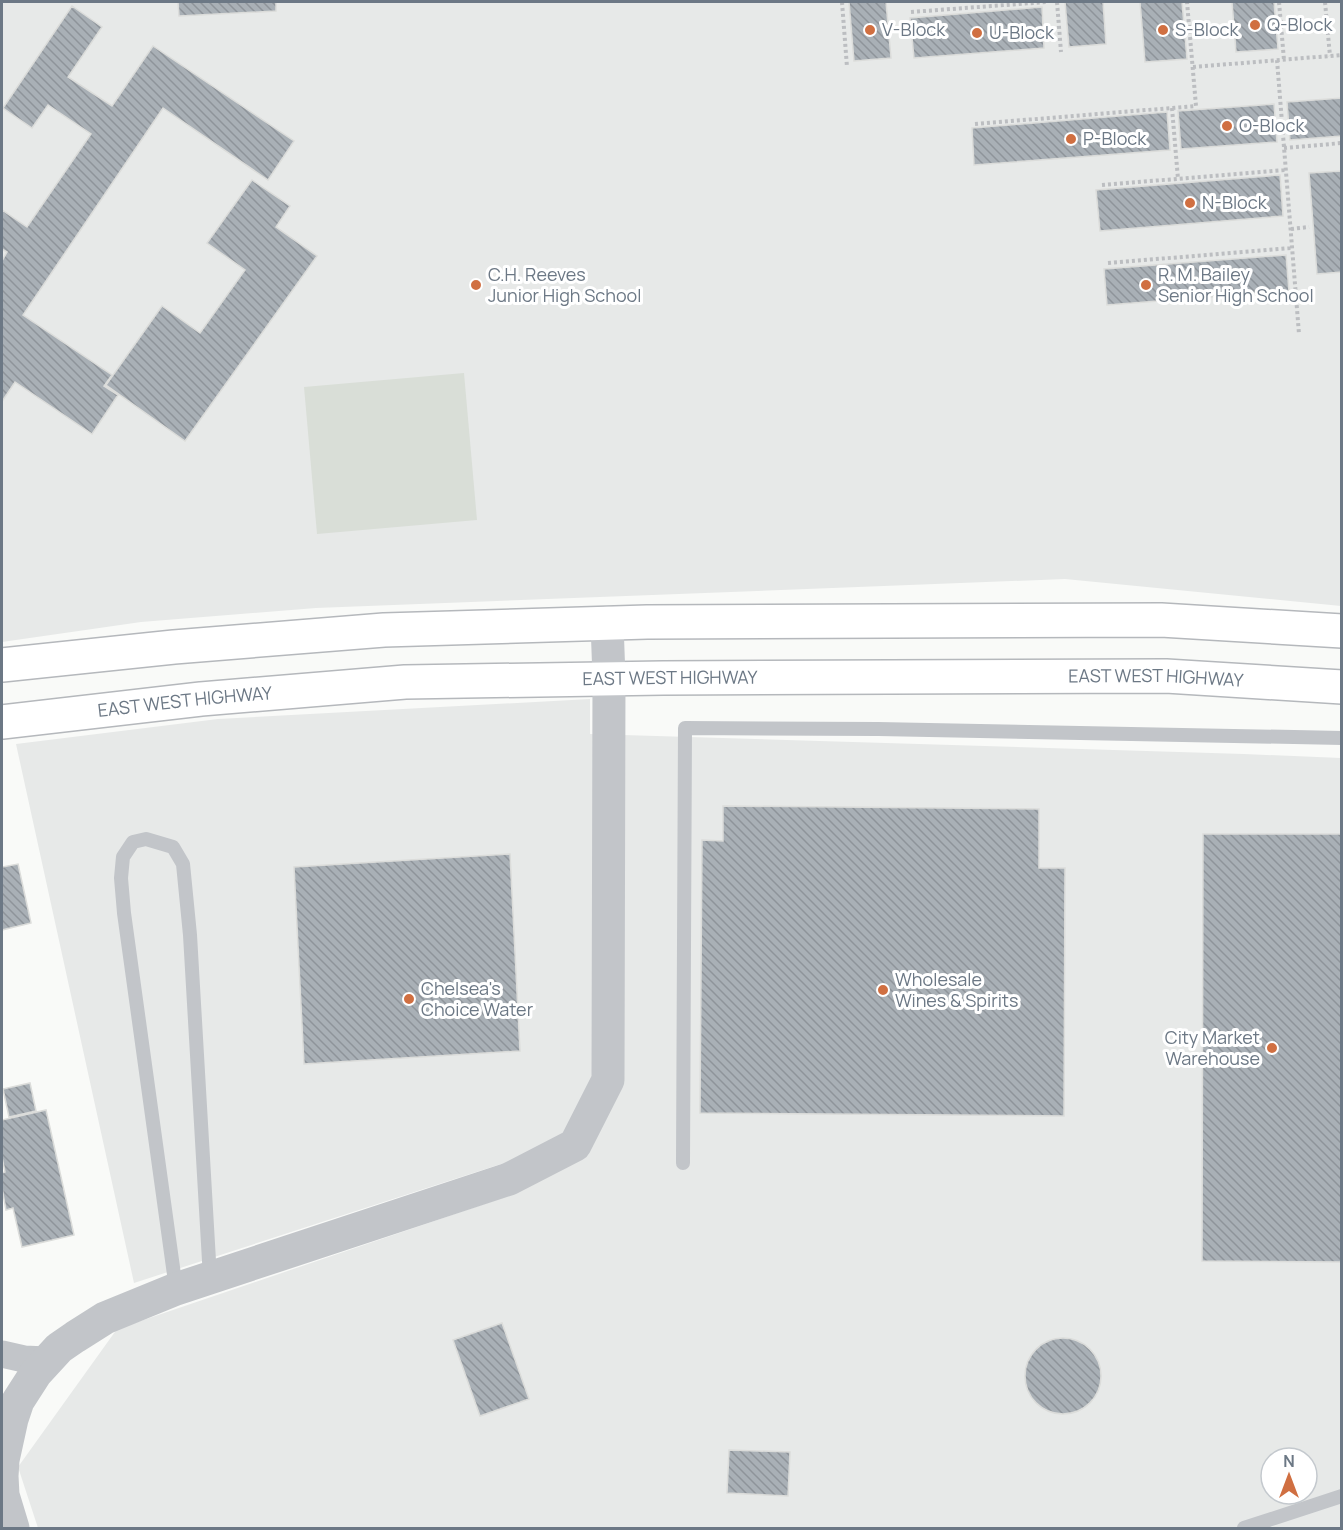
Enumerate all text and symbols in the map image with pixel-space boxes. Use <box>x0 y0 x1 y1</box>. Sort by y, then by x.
place label: Q-Block <box>1267 12 1333 36</box>
place label: V-Block <box>882 17 946 41</box>
place label: S-Block <box>1175 17 1240 41</box>
marker: Q-Block <box>1248 18 1262 32</box>
place label: U-Block <box>989 20 1055 44</box>
marker: V-Block <box>863 23 877 37</box>
marker: S-Block <box>1156 23 1170 37</box>
marker: U-Block <box>970 26 984 40</box>
place label: O-Block <box>1239 113 1305 137</box>
marker: O-Block <box>1220 119 1234 133</box>
place label: P-Block <box>1083 126 1147 150</box>
marker: P-Block <box>1064 132 1078 146</box>
place label: N-Block <box>1202 190 1268 214</box>
marker: N-Block <box>1183 196 1197 210</box>
place label: C.H. Reeves Junior High School <box>488 262 641 307</box>
place label: R. M. Bailey Senior High School <box>1158 262 1314 307</box>
marker: C.H. Reeves Junior High School <box>469 278 483 292</box>
marker: R. M. Bailey Senior High School <box>1139 278 1153 292</box>
street label: EAST WEST HIGHWAY <box>1068 663 1245 692</box>
street label: EAST WEST HIGHWAY <box>582 665 759 690</box>
street label: EAST WEST HIGHWAY <box>96 680 274 722</box>
place label: Wholesale Wines & Spirits <box>895 967 1019 1012</box>
place label: Chelsea's Choice Water <box>421 976 534 1021</box>
marker: Wholesale Wines & Spirits <box>876 983 890 997</box>
marker: Chelsea's Choice Water <box>402 992 416 1006</box>
place label: City Market Warehouse <box>1165 1025 1260 1070</box>
marker: City Market Warehouse <box>1265 1041 1279 1055</box>
north arrow <box>1259 1446 1319 1506</box>
text: N <box>1283 1450 1295 1472</box>

